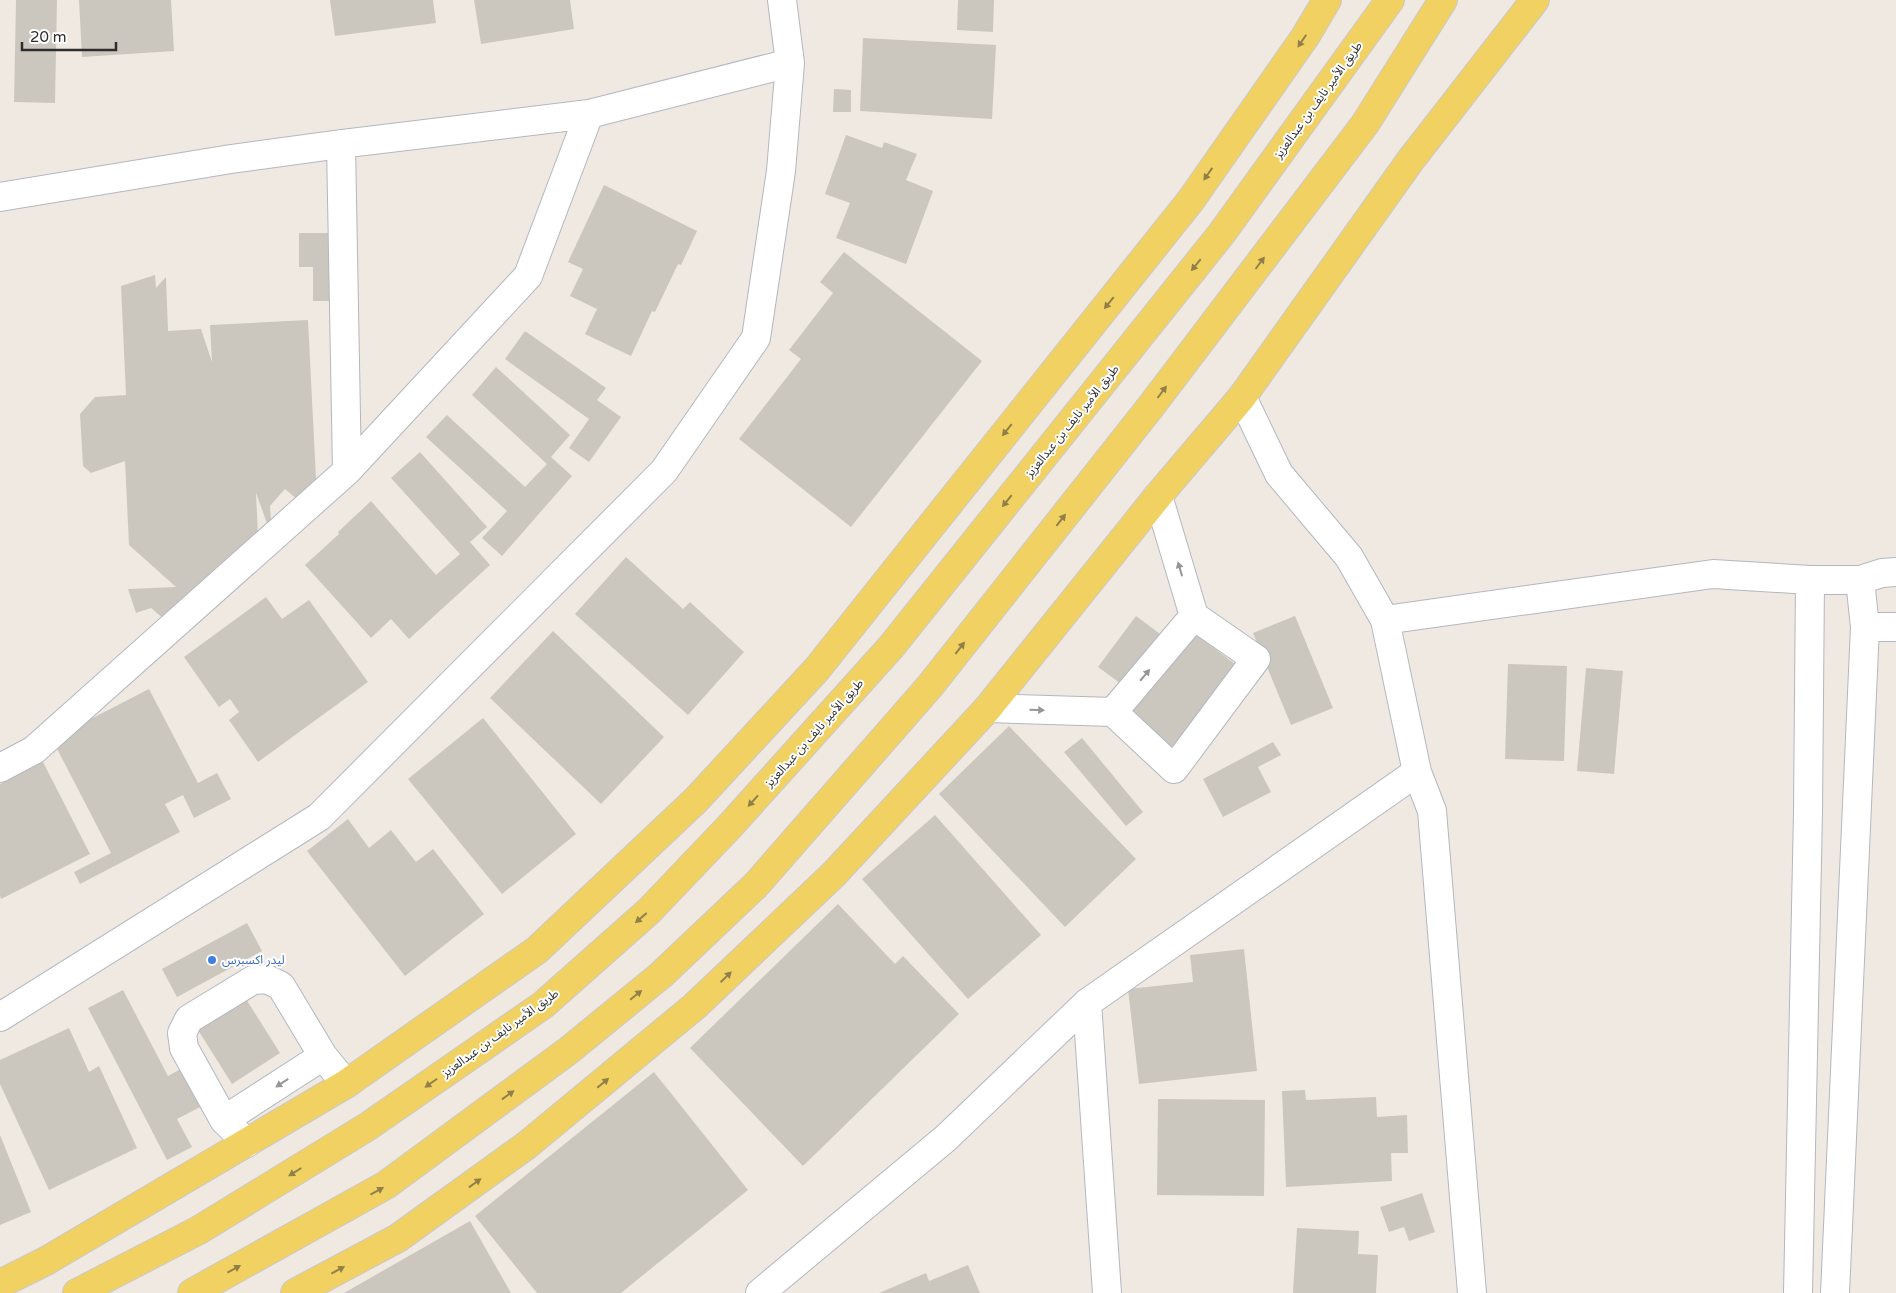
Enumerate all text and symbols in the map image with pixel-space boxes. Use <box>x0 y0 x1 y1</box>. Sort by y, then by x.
scale bar <box>22 20 116 52</box>
text: 20 m <box>30 28 67 46</box>
one-way arrow <box>1297 35 1307 48</box>
street label: طريق الأمير نايف بن عبدالعزيز <box>1270 39 1366 162</box>
one-way arrow <box>1203 168 1213 181</box>
one-way arrow <box>1254 257 1265 270</box>
one-way arrow <box>1190 258 1201 271</box>
one-way arrow <box>1103 296 1114 309</box>
street label: طريق الأمير نايف بن عبدالعزيز <box>1022 362 1122 481</box>
one-way arrow <box>1156 386 1167 399</box>
one-way arrow <box>1002 423 1013 436</box>
one-way arrow <box>1002 495 1013 508</box>
one-way arrow <box>1056 514 1067 527</box>
one-way arrow <box>1176 562 1184 577</box>
one-way arrow <box>955 642 966 655</box>
one-way arrow <box>1139 669 1150 682</box>
street label: طريق الأمير نايف بن عبدالعزيز <box>761 676 867 791</box>
one-way arrow <box>1029 706 1045 714</box>
one-way arrow <box>747 794 759 806</box>
one-way arrow <box>634 913 647 924</box>
place label: ليدر اكسبرس <box>222 953 285 967</box>
marker: ليدر اكسبرس <box>206 954 218 966</box>
one-way arrow <box>719 971 731 983</box>
street label: طريق الأمير نايف بن عبدالعزيز <box>438 986 562 1081</box>
one-way arrow <box>629 990 642 1001</box>
one-way arrow <box>596 1077 609 1088</box>
one-way arrow <box>275 1078 288 1087</box>
one-way arrow <box>424 1078 437 1088</box>
one-way arrow <box>501 1090 514 1101</box>
one-way arrow <box>288 1167 301 1176</box>
one-way arrow <box>468 1178 482 1188</box>
one-way arrow <box>370 1186 383 1195</box>
one-way arrow <box>228 1265 241 1274</box>
one-way arrow <box>331 1266 345 1274</box>

